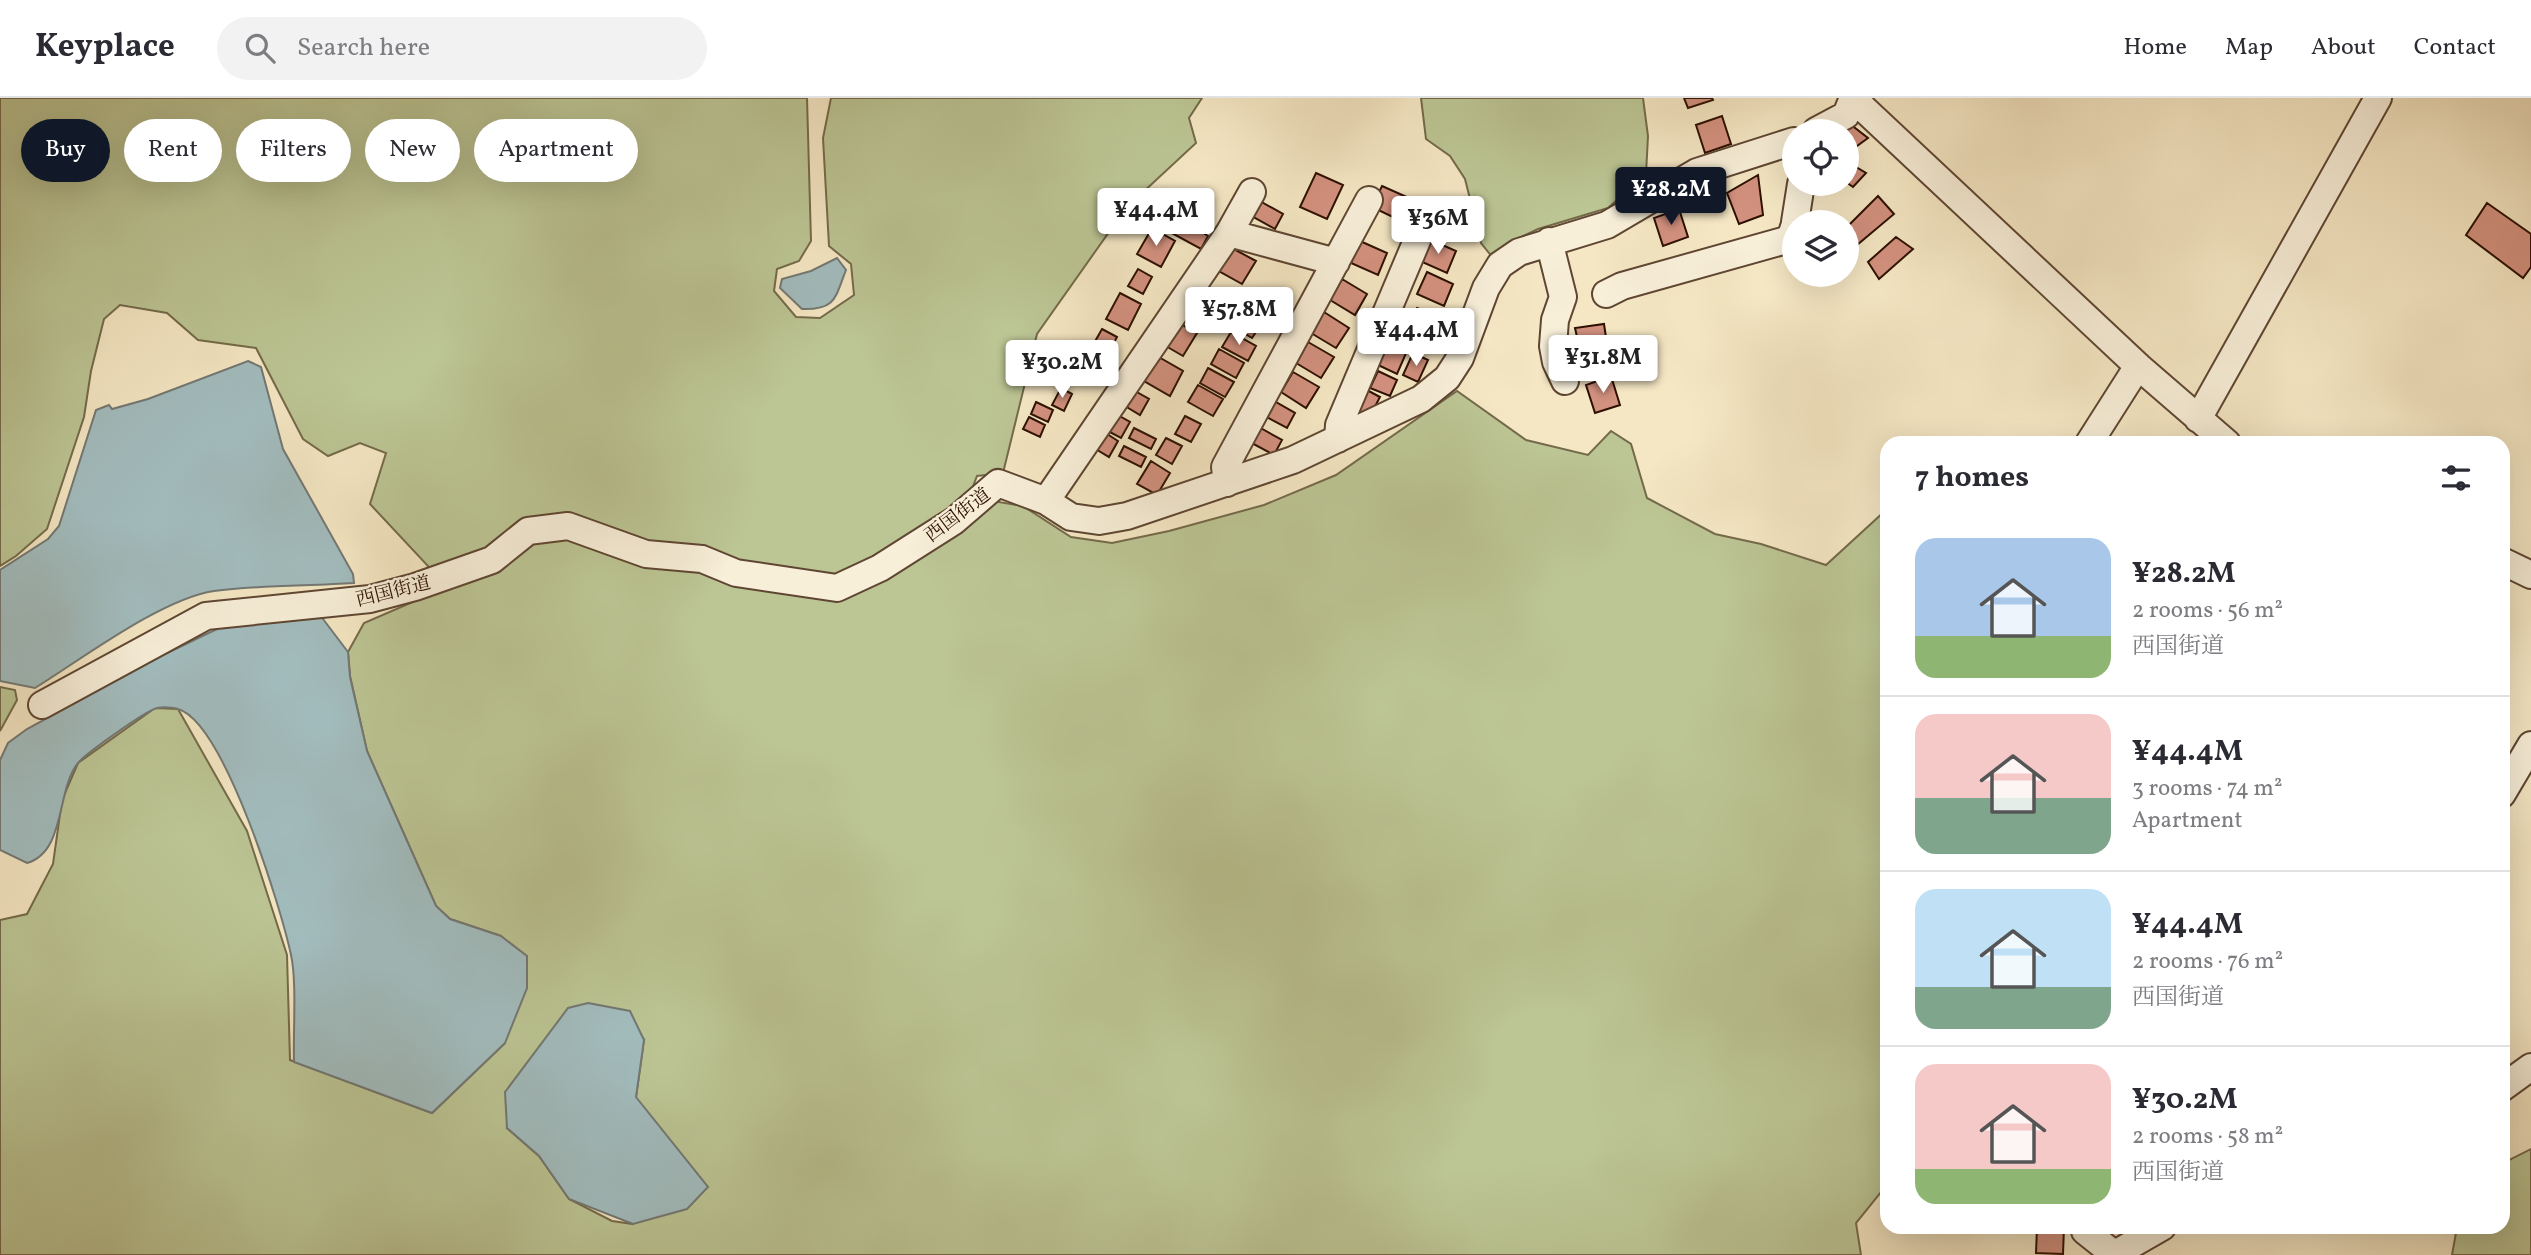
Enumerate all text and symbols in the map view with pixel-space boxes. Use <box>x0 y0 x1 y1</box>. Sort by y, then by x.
search box <box>217 17 707 80</box>
text: Keyplace <box>35 25 175 71</box>
icon: search <box>241 29 279 67</box>
text: Search here <box>297 30 430 66</box>
text: Home <box>2123 31 2187 65</box>
text: Map <box>2225 31 2273 65</box>
text: About <box>2311 31 2376 65</box>
text: Contact <box>2414 31 2496 65</box>
chip: Buy <box>21 119 110 182</box>
chip: Rent <box>124 119 222 182</box>
chip: Filters <box>236 119 351 182</box>
chip: New <box>365 119 460 182</box>
chip: Apartment <box>474 119 638 182</box>
map controls <box>1782 119 1859 287</box>
button: locate <box>1782 119 1859 196</box>
pin: ¥28.2M <box>1614 167 1728 227</box>
text: ¥28.2M <box>1631 174 1711 206</box>
pin: ¥44.4M <box>1099 188 1213 248</box>
text: ¥44.4M <box>1113 195 1199 227</box>
pin: ¥36M <box>1397 197 1479 256</box>
text: ¥36M <box>1407 203 1469 235</box>
button: layers <box>1782 210 1859 287</box>
pin: ¥57.8M <box>1182 288 1296 347</box>
text: ¥57.8M <box>1201 294 1277 326</box>
pin: ¥44.4M <box>1359 308 1473 368</box>
text: ¥44.4M <box>1373 315 1459 347</box>
pin: ¥31.8M <box>1546 336 1660 395</box>
pin: ¥30.2M <box>1005 341 1119 400</box>
text: ¥31.8M <box>1565 342 1641 374</box>
text: ¥30.2M <box>1022 347 1102 379</box>
text: 7 homes <box>1915 457 2029 499</box>
icon: filters <box>2437 459 2475 497</box>
street label: 西国街道 <box>920 482 996 549</box>
text: ¥28.2M <box>2132 553 2236 595</box>
icon: home <box>1971 566 2055 650</box>
street label: 西国街道 <box>353 570 434 614</box>
text: 2 rooms · 56 m² <box>2132 595 2283 627</box>
text: 西国街道 <box>2132 631 2224 663</box>
text: ¥44.4M <box>2132 731 2243 773</box>
icon: home <box>1971 742 2055 826</box>
text: 3 rooms · 74 m² <box>2132 773 2282 805</box>
text: Apartment <box>2132 805 2243 837</box>
text: ¥44.4M <box>2132 904 2243 946</box>
icon: home <box>1971 917 2055 1001</box>
text: 2 rooms · 76 m² <box>2132 946 2283 978</box>
text: 西国街道 <box>2132 982 2224 1014</box>
text: ¥30.2M <box>2132 1079 2237 1121</box>
icon: home <box>1971 1092 2055 1176</box>
text: 2 rooms · 58 m² <box>2132 1121 2283 1153</box>
text: 西国街道 <box>2132 1157 2224 1189</box>

